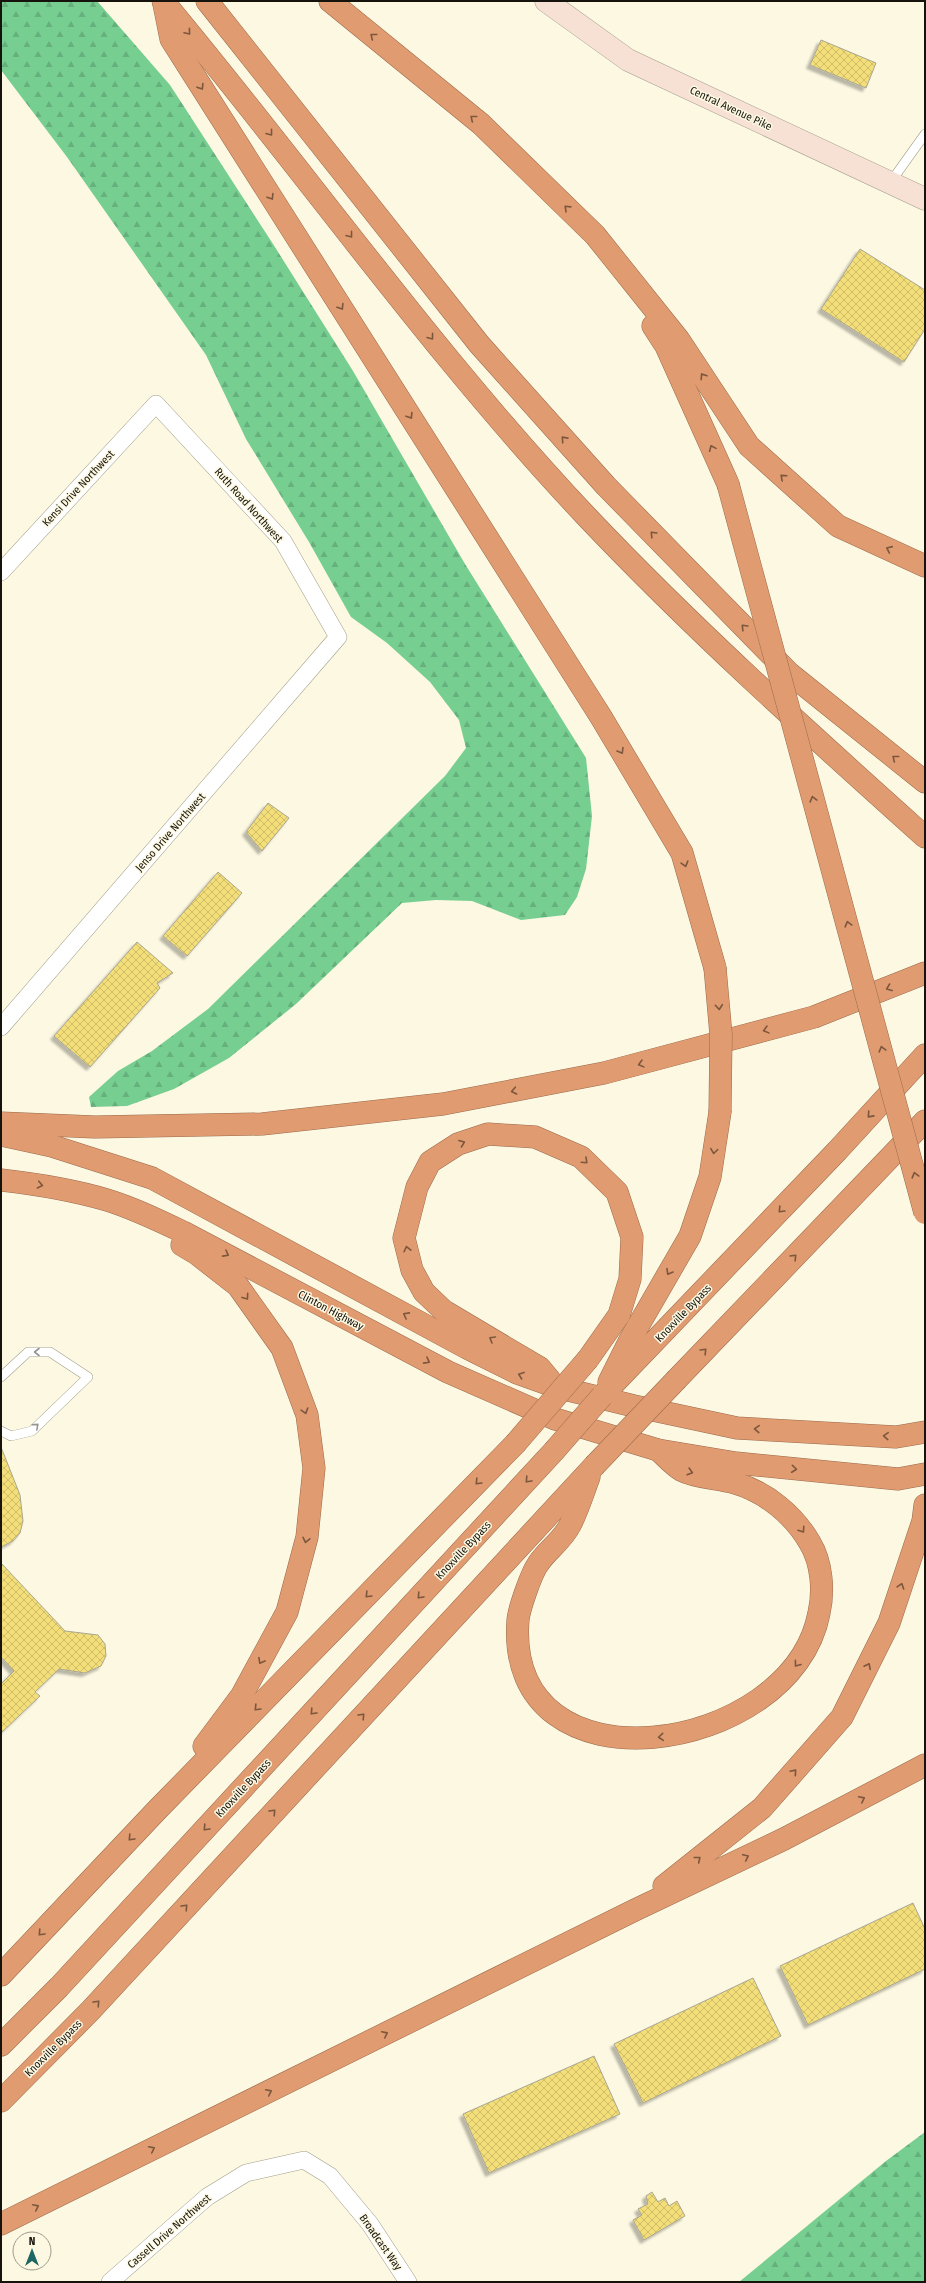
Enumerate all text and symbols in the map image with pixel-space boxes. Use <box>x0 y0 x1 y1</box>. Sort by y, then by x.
one-way arrow <box>184 27 191 34</box>
one-way arrow <box>370 33 377 40</box>
one-way arrow <box>197 83 204 90</box>
street label: Central Avenue Pike <box>688 84 774 133</box>
one-way arrow <box>470 116 478 123</box>
one-way arrow <box>265 128 272 135</box>
one-way arrow <box>266 193 274 200</box>
one-way arrow <box>564 205 572 213</box>
one-way arrow <box>346 230 353 237</box>
one-way arrow <box>336 302 343 309</box>
one-way arrow <box>426 332 433 339</box>
one-way arrow <box>700 373 708 380</box>
one-way arrow <box>406 412 413 419</box>
one-way arrow <box>562 437 569 444</box>
one-way arrow <box>709 445 717 453</box>
street label: Kensi Drive Northwest <box>40 447 117 529</box>
street label: Ruth Road Northwest <box>212 465 286 546</box>
one-way arrow <box>780 475 788 482</box>
one-way arrow <box>650 531 658 539</box>
one-way arrow <box>886 546 893 554</box>
one-way arrow <box>741 624 749 632</box>
one-way arrow <box>617 747 624 754</box>
one-way arrow <box>892 756 899 763</box>
street label: Jenso Drive Northwest <box>133 790 208 874</box>
one-way arrow <box>810 795 818 802</box>
one-way arrow <box>680 860 689 867</box>
one-way arrow <box>844 921 853 928</box>
one-way arrow <box>886 983 894 991</box>
one-way arrow <box>714 1004 723 1010</box>
one-way arrow <box>763 1025 770 1034</box>
one-way arrow <box>878 1046 887 1053</box>
one-way arrow <box>638 1059 644 1067</box>
one-way arrow <box>511 1086 517 1094</box>
one-way arrow <box>868 1110 875 1118</box>
one-way arrow <box>459 1139 466 1147</box>
one-way arrow <box>710 1148 719 1154</box>
one-way arrow <box>580 1156 588 1164</box>
one-way arrow <box>911 1172 920 1179</box>
one-way arrow <box>36 1181 43 1189</box>
one-way arrow <box>779 1205 786 1213</box>
one-way arrow <box>403 1246 411 1252</box>
one-way arrow <box>222 1250 229 1257</box>
one-way arrow <box>790 1254 797 1262</box>
one-way arrow <box>667 1268 674 1275</box>
street label: Knoxville Bypass <box>653 1282 714 1345</box>
street label: Clinton Highway <box>296 1288 366 1333</box>
one-way arrow <box>241 1292 248 1299</box>
one-way arrow <box>403 1312 410 1320</box>
one-way arrow <box>489 1337 496 1344</box>
one-way arrow <box>34 1348 40 1356</box>
one-way arrow <box>699 1348 707 1356</box>
one-way arrow <box>423 1356 431 1364</box>
one-way arrow <box>518 1371 525 1379</box>
one-way arrow <box>300 1407 309 1414</box>
one-way arrow <box>31 1424 39 1431</box>
one-way arrow <box>754 1425 760 1434</box>
one-way arrow <box>883 1432 889 1441</box>
one-way arrow <box>791 1464 797 1473</box>
one-way arrow <box>686 1467 693 1476</box>
one-way arrow <box>525 1475 532 1483</box>
one-way arrow <box>475 1477 483 1485</box>
street label: Knoxville Bypass <box>433 1518 494 1582</box>
one-way arrow <box>797 1526 804 1533</box>
one-way arrow <box>302 1537 310 1543</box>
one-way arrow <box>896 1583 905 1590</box>
one-way arrow <box>365 1590 372 1598</box>
one-way arrow <box>418 1591 425 1599</box>
one-way arrow <box>258 1656 265 1664</box>
one-way arrow <box>794 1660 801 1667</box>
one-way arrow <box>863 1663 870 1670</box>
one-way arrow <box>254 1703 262 1711</box>
one-way arrow <box>311 1707 318 1715</box>
one-way arrow <box>357 1714 364 1721</box>
one-way arrow <box>658 1732 664 1741</box>
street label: Knoxville Bypass <box>213 1756 274 1820</box>
one-way arrow <box>789 1769 796 1776</box>
one-way arrow <box>858 1796 865 1803</box>
one-way arrow <box>269 1809 276 1817</box>
one-way arrow <box>203 1823 211 1831</box>
one-way arrow <box>128 1833 135 1841</box>
one-way arrow <box>742 1854 749 1862</box>
one-way arrow <box>693 1857 701 1864</box>
one-way arrow <box>180 1905 187 1912</box>
one-way arrow <box>39 1928 46 1936</box>
one-way arrow <box>92 2000 100 2008</box>
street label: Knoxville Bypass <box>22 2017 85 2079</box>
one-way arrow <box>381 2031 389 2039</box>
one-way arrow <box>265 2089 272 2096</box>
one-way arrow <box>148 2146 156 2154</box>
street label: Cassell Drive Northwest <box>125 2191 214 2271</box>
one-way arrow <box>32 2204 39 2212</box>
street label: Broadcast Way <box>357 2212 405 2273</box>
north arrow <box>12 2231 52 2271</box>
text: N <box>29 2235 35 2248</box>

